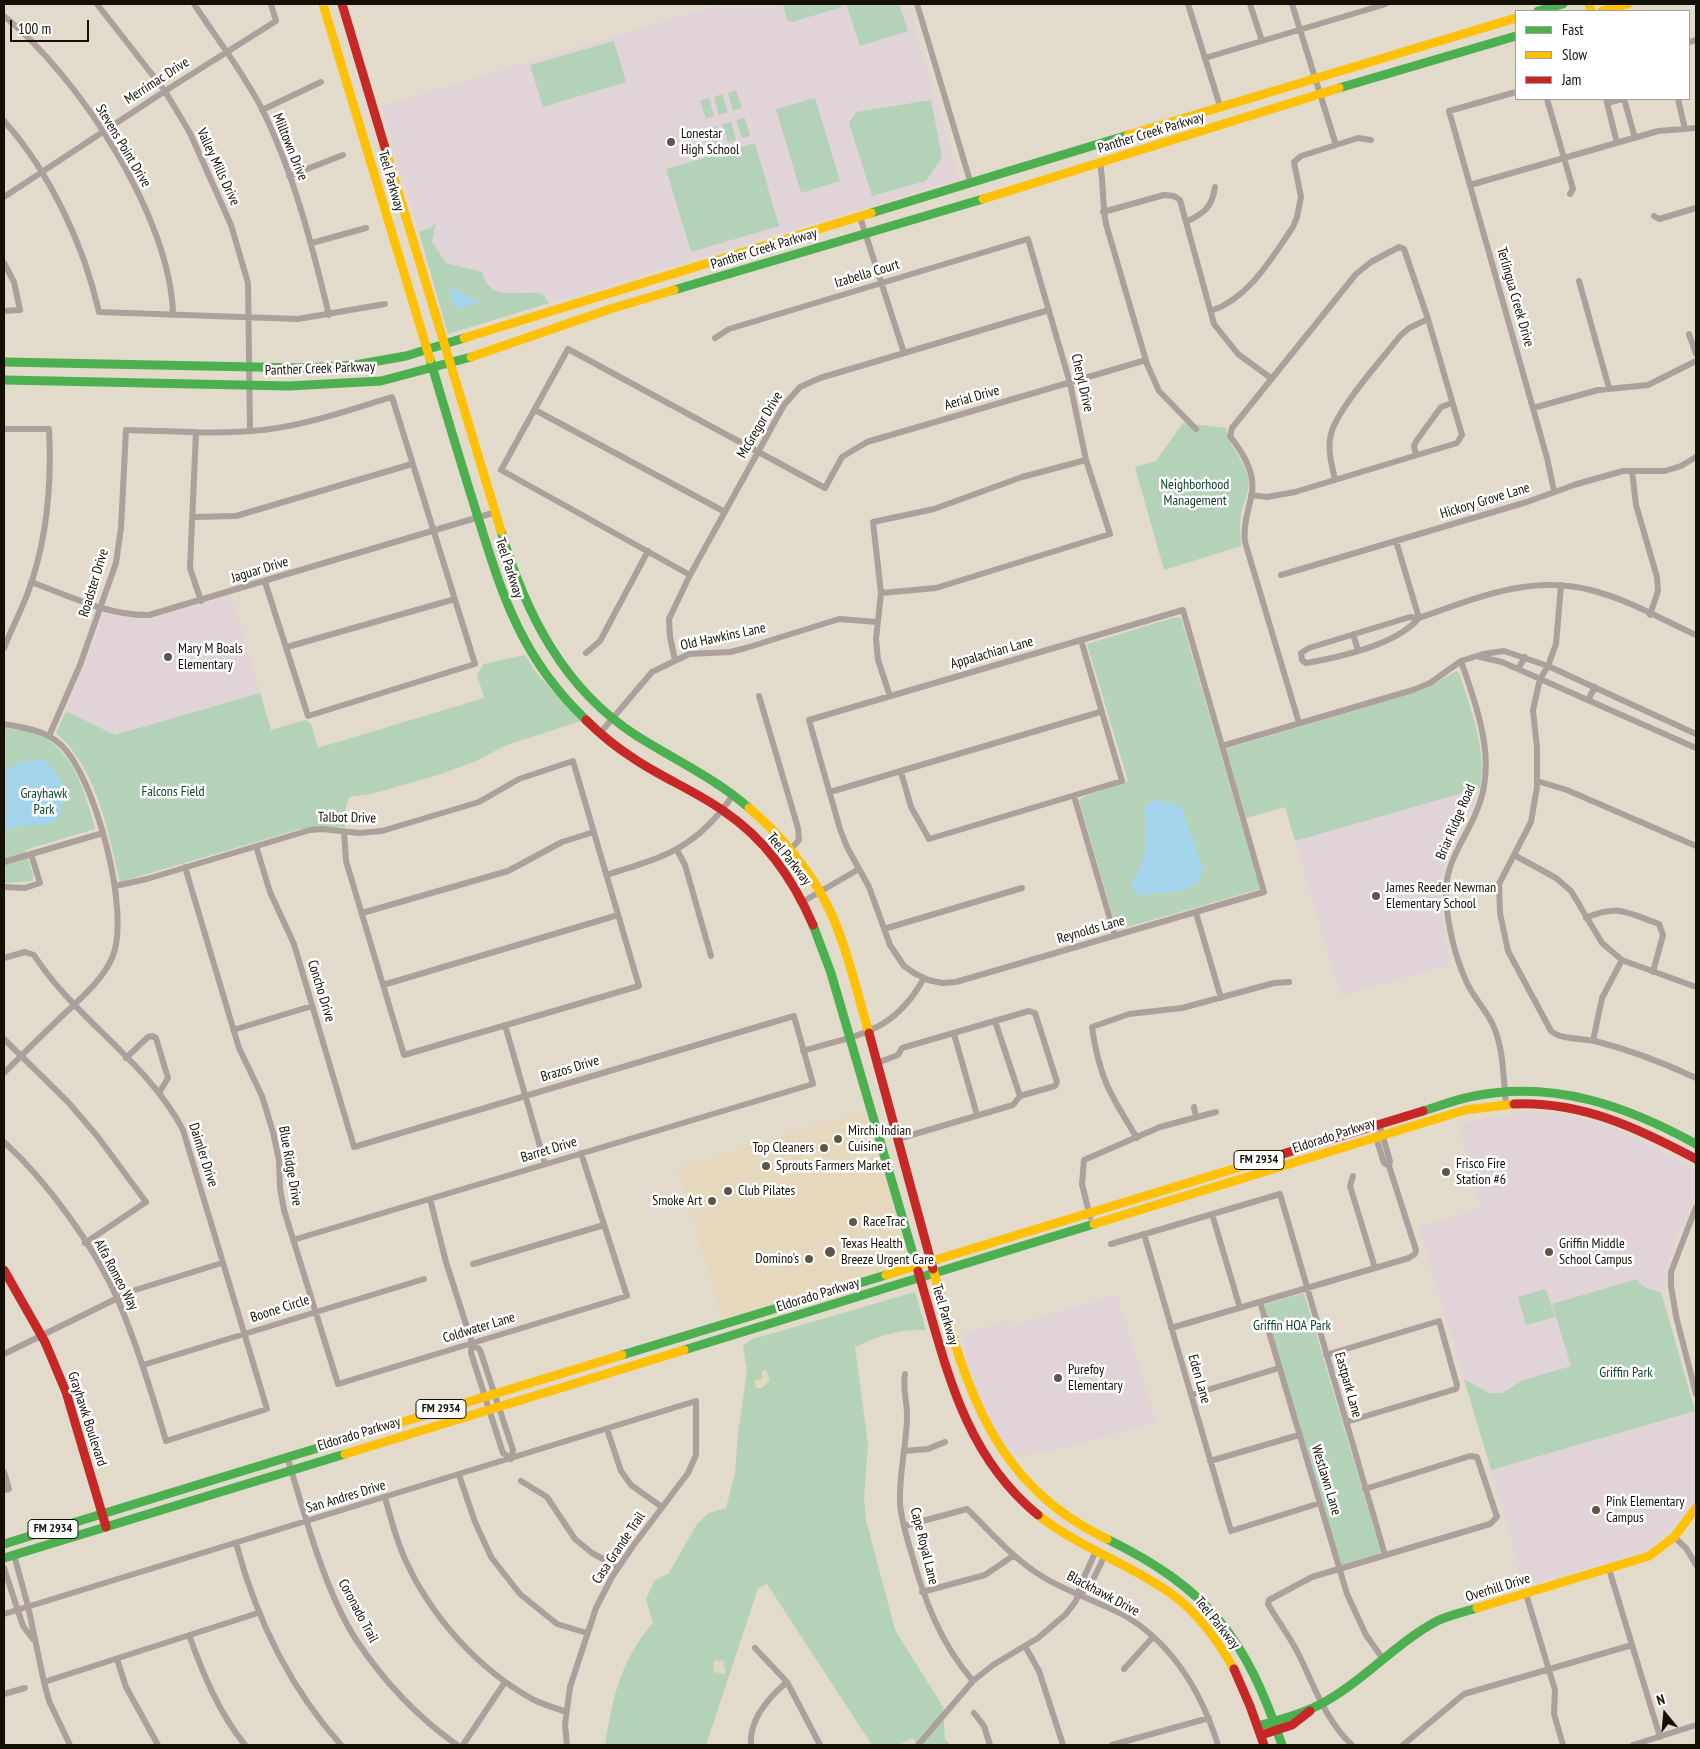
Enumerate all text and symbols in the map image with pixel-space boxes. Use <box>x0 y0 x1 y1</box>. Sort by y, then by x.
scale bar <box>12 10 91 42</box>
legend <box>1515 10 1690 100</box>
text: 100 m <box>18 19 51 38</box>
text: Fast <box>1562 20 1583 39</box>
text: Slow <box>1562 45 1587 64</box>
street label: Merrimac Drive <box>122 54 192 108</box>
text: Jam <box>1562 70 1581 89</box>
street label: Stevens Point Drive <box>92 102 154 190</box>
street label: Panther Creek Parkway <box>1096 109 1206 157</box>
street label: Milltown Drive <box>269 111 311 183</box>
street label: Valley Mills Drive <box>193 126 243 208</box>
place label: Lonestar High School <box>681 126 739 158</box>
marker: Lonestar High School <box>665 136 677 148</box>
street label: Teel Parkway <box>374 149 408 213</box>
street label: Panther Creek Parkway <box>709 225 819 273</box>
street label: Terlingua Creek Drive <box>1493 245 1537 349</box>
street label: Izabella Court <box>832 256 902 292</box>
street label: Cheryl Drive <box>1067 352 1097 414</box>
street label: Panther Creek Parkway <box>265 359 375 379</box>
street label: Aerial Drive <box>943 382 1001 414</box>
street label: McGregor Drive <box>734 389 786 461</box>
park label: Neighborhood Management <box>1161 477 1229 510</box>
street label: Hickory Grove Lane <box>1438 479 1532 523</box>
street label: Teel Parkway <box>491 536 527 600</box>
street label: Roadster Drive <box>76 547 112 619</box>
street label: Jaguar Drive <box>229 553 291 587</box>
street label: Old Hawkins Lane <box>679 620 767 654</box>
street label: Appalachian Lane <box>949 633 1035 673</box>
place label: Mary M Boals Elementary <box>178 641 243 674</box>
marker: Mary M Boals Elementary <box>162 651 174 663</box>
street label: Briar Ridge Road <box>1433 782 1479 862</box>
park label: Falcons Field <box>141 784 205 800</box>
park label: Grayhawk Park <box>20 786 68 819</box>
street label: Talbot Drive <box>318 809 376 827</box>
street label: Teel Parkway <box>763 829 815 889</box>
place label: James Reeder Newman Elementary School <box>1386 880 1496 912</box>
marker: James Reeder Newman Elementary School <box>1370 890 1382 902</box>
street label: Reynolds Lane <box>1055 912 1127 948</box>
street label: Concho Drive <box>304 958 338 1024</box>
street label: Brazos Drive <box>539 1052 601 1086</box>
street label: Eldorado Parkway <box>1291 1115 1377 1157</box>
street label: Daimler Drive <box>185 1121 221 1189</box>
place label: Mirchi Indian Cuisine <box>848 1123 911 1156</box>
street label: Blue Ridge Drive <box>275 1125 305 1207</box>
marker: Mirchi Indian Cuisine <box>832 1133 844 1145</box>
street label: Barret Drive <box>519 1134 579 1166</box>
place label: Top Cleaners <box>753 1140 814 1156</box>
marker: Top Cleaners <box>818 1142 830 1154</box>
road number: FM 2934 <box>1234 1150 1284 1170</box>
place label: Frisco Fire Station #6 <box>1456 1156 1506 1188</box>
place label: Sprouts Farmers Market <box>776 1158 891 1174</box>
marker: Sprouts Farmers Market <box>760 1160 772 1172</box>
marker: Frisco Fire Station #6 <box>1440 1166 1452 1178</box>
place label: Club Pilates <box>738 1183 795 1199</box>
marker: Club Pilates <box>722 1185 734 1197</box>
place label: Smoke Art <box>652 1193 702 1209</box>
marker: Smoke Art <box>706 1195 718 1207</box>
place label: RaceTrac <box>863 1214 905 1230</box>
marker: RaceTrac <box>847 1216 859 1228</box>
place label: Texas Health Breeze Urgent Care <box>841 1236 934 1268</box>
place label: Griffin Middle School Campus <box>1559 1236 1632 1268</box>
street label: Alfa Romeo Way <box>90 1237 142 1313</box>
marker: Texas Health Breeze Urgent Care <box>823 1245 837 1259</box>
marker: Griffin Middle School Campus <box>1543 1246 1555 1258</box>
place label: Domino's <box>755 1251 799 1267</box>
marker: Domino's <box>803 1253 815 1265</box>
street label: Eldorado Parkway <box>775 1274 861 1316</box>
street label: Teel Parkway <box>928 1283 962 1347</box>
street label: Boone Circle <box>248 1292 312 1326</box>
street label: Coldwater Lane <box>441 1309 517 1347</box>
park label: Griffin HOA Park <box>1253 1318 1331 1334</box>
street label: Eastpark Lane <box>1331 1350 1365 1420</box>
street label: Eden Lane <box>1184 1353 1214 1405</box>
place label: Purefoy Elementary <box>1068 1362 1123 1394</box>
park label: Griffin Park <box>1599 1365 1653 1381</box>
street label: Grayhawk Boulevard <box>64 1370 110 1468</box>
marker: Purefoy Elementary <box>1052 1372 1064 1384</box>
road number: FM 2934 <box>416 1400 466 1418</box>
street label: Eldorado Parkway <box>316 1413 402 1455</box>
street label: Westlawn Lane <box>1307 1443 1345 1517</box>
street label: San Andres Drive <box>304 1477 388 1517</box>
place label: Pink Elementary Campus <box>1606 1494 1685 1526</box>
marker: Pink Elementary Campus <box>1590 1504 1602 1516</box>
street label: Cape Royal Lane <box>906 1506 942 1586</box>
street label: Casa Grande Trail <box>589 1509 649 1587</box>
road number: FM 2934 <box>28 1520 78 1538</box>
street label: Blackhawk Drive <box>1064 1568 1142 1620</box>
street label: Overhill Drive <box>1464 1570 1532 1606</box>
street label: Coronado Trail <box>334 1576 382 1646</box>
street label: Teel Parkway <box>1191 1593 1243 1653</box>
north arrow <box>1640 1689 1690 1739</box>
text: N <box>1654 1690 1667 1709</box>

